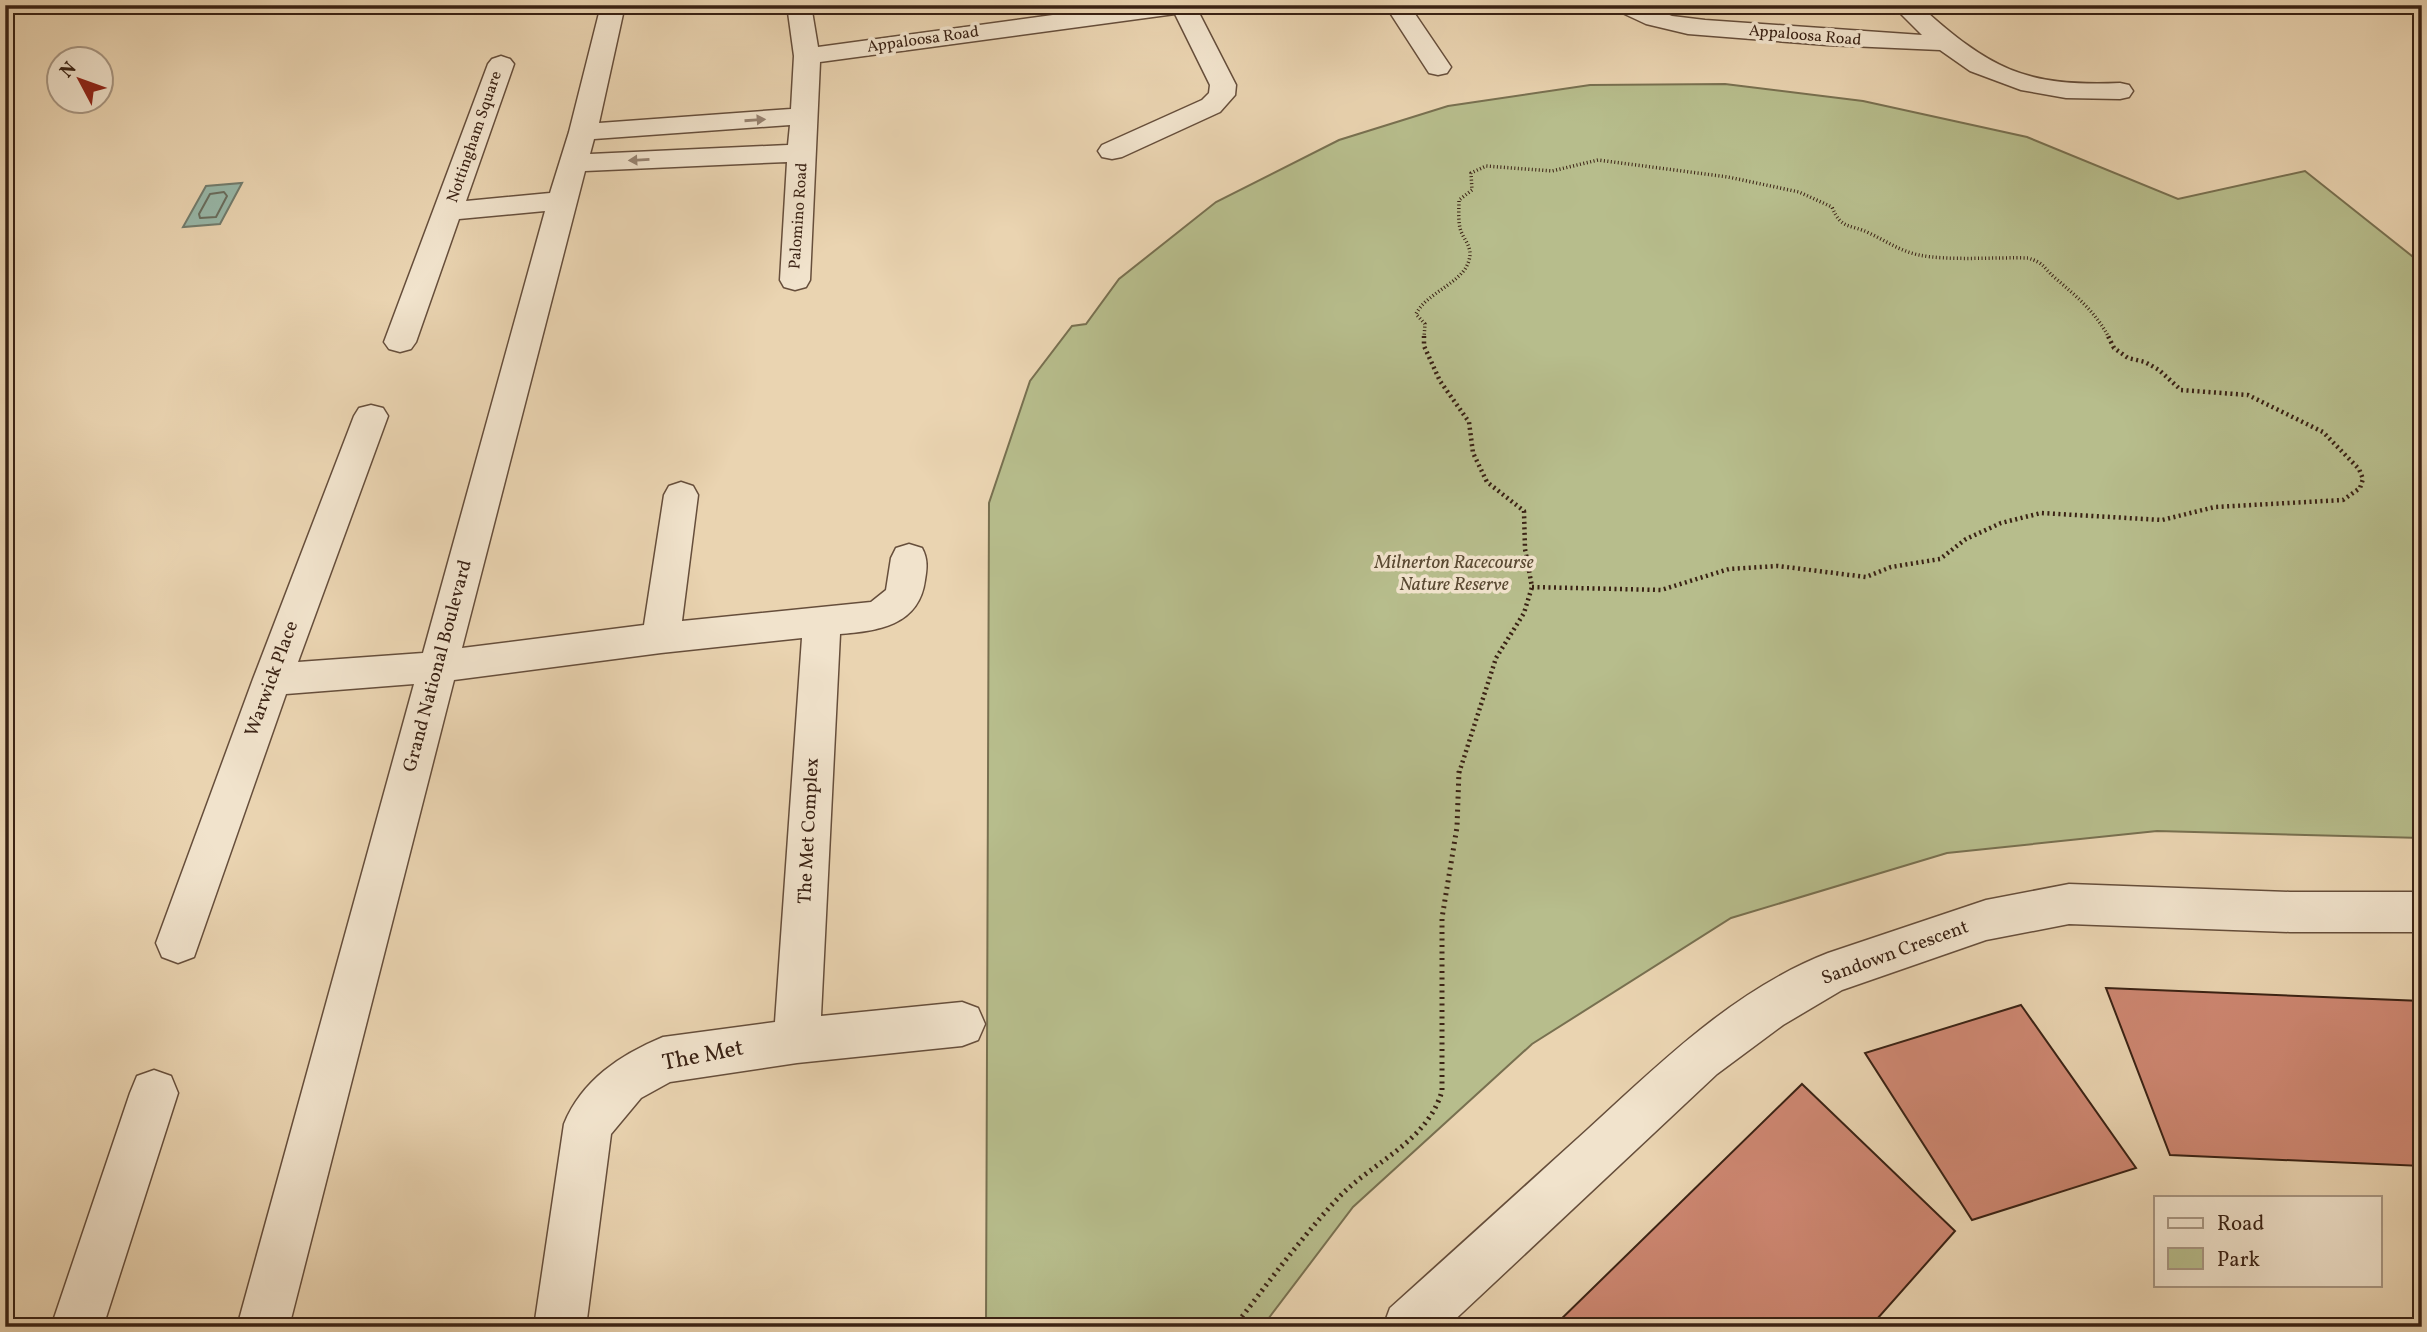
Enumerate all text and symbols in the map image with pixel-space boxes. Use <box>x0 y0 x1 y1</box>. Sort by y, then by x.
street label: Appaloosa Road <box>1748 20 1862 52</box>
street label: Appaloosa Road <box>866 21 980 59</box>
north arrow <box>46 46 116 116</box>
text: N <box>54 56 83 84</box>
street label: Nottingham Square <box>442 68 508 206</box>
one-way arrow <box>744 114 766 125</box>
one-way arrow <box>628 154 650 165</box>
street label: Palomino Road <box>784 162 814 270</box>
park label: Milnerton Racecourse Nature Reserve <box>1373 550 1534 598</box>
street label: Grand National Boulevard <box>397 557 479 775</box>
street label: Warwick Place <box>239 617 305 741</box>
street label: The Met Complex <box>792 757 826 905</box>
street label: Sandown Crescent <box>1818 914 1972 992</box>
street label: The Met <box>660 1032 746 1080</box>
legend <box>2154 1196 2382 1286</box>
text: Road <box>2217 1210 2264 1239</box>
text: Park <box>2217 1246 2260 1275</box>

